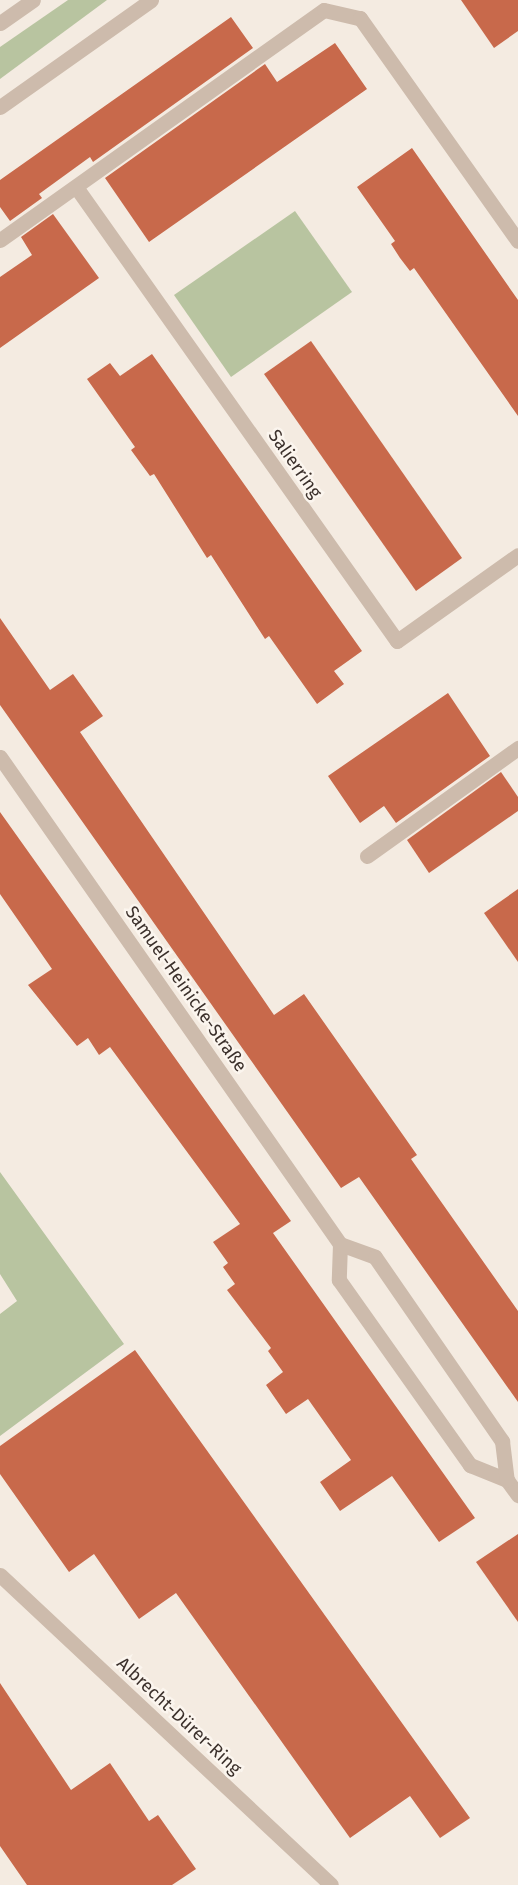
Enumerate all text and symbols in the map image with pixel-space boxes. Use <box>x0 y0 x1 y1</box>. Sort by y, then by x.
street label: Salierring <box>264 426 326 502</box>
street label: Samuel-Heinicke-Straße <box>121 902 251 1076</box>
street label: Albrecht-Dürer-Ring <box>112 1653 246 1779</box>

